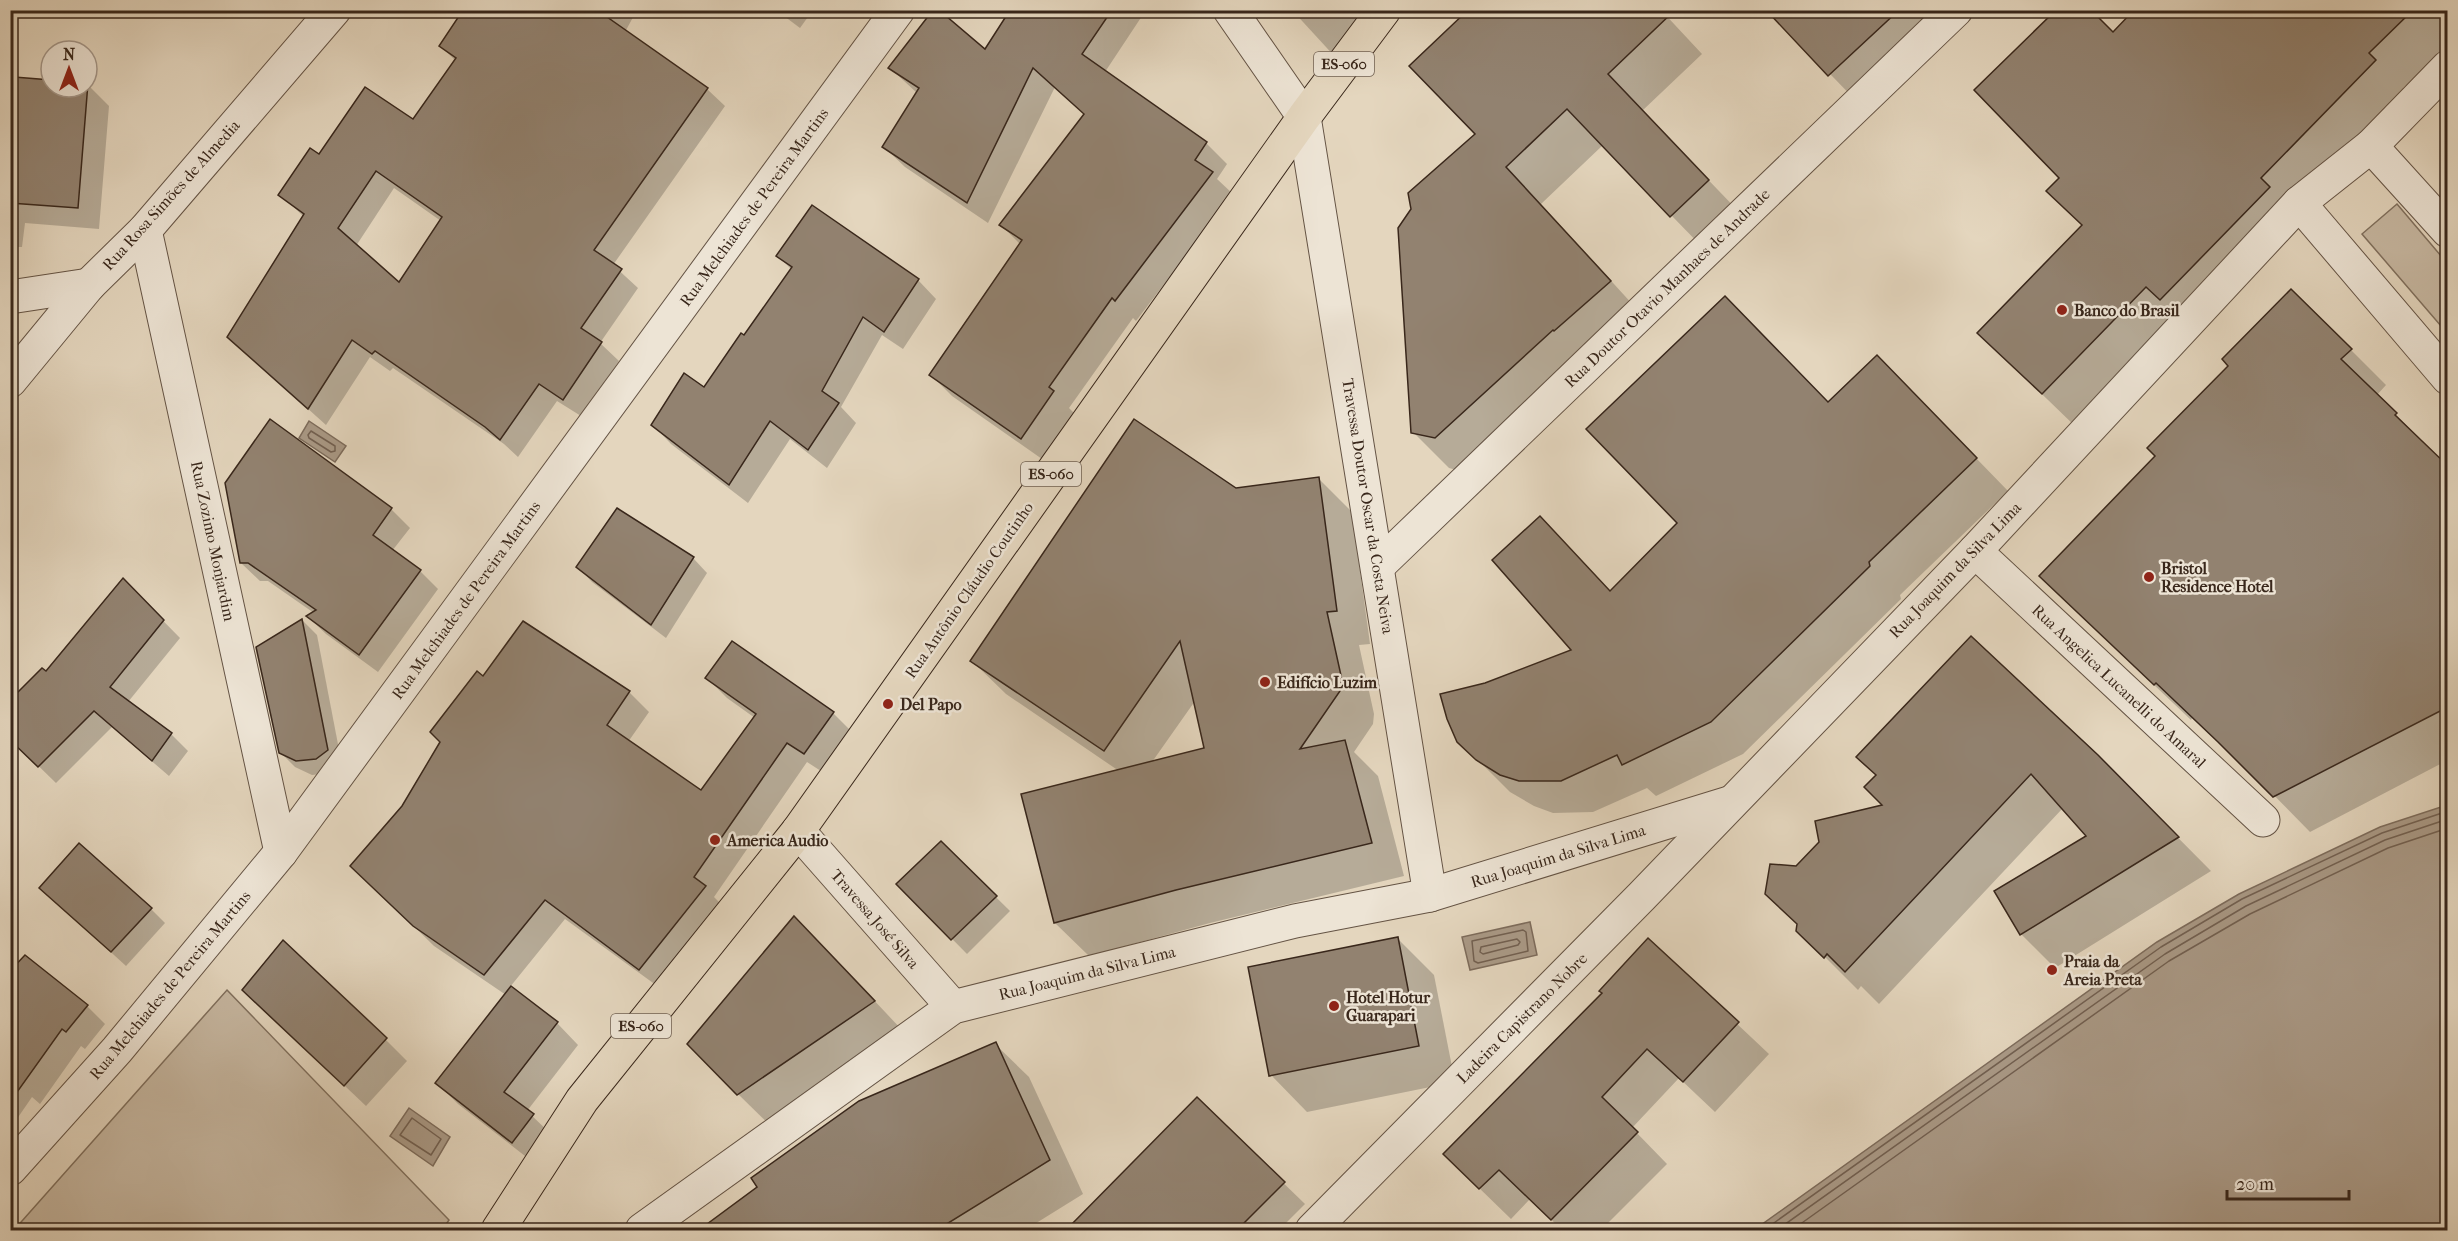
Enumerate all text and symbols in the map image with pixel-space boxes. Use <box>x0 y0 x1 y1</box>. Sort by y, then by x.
north arrow <box>39 39 99 99</box>
text: N <box>63 45 76 64</box>
road number: ES-060 <box>1314 52 1374 76</box>
street label: Rua Melchiades de Pereira Martins <box>676 104 832 310</box>
street label: Rua Rosa Simões de Almedia <box>98 115 244 274</box>
street label: Rua Doutor Otavio Manhaes de Andrade <box>1560 184 1774 391</box>
place label: Banco do Brasil <box>2074 301 2180 320</box>
marker: Banco do Brasil <box>2055 303 2069 317</box>
street label: Travessa Doutor Oscar da Costa Neiva <box>1338 377 1398 636</box>
street label: Rua Zozimo Monjardim <box>187 459 239 623</box>
road number: ES-060 <box>1021 462 1081 486</box>
street label: Rua Melchiades de Pereira Martins <box>388 497 544 703</box>
street label: Rua Antônio Cláudio Coutinho <box>901 498 1037 682</box>
street label: Rua Joaquim da Silva Lima <box>1885 498 2025 642</box>
place label: Bristol Residence Hotel <box>2161 559 2274 596</box>
marker: Bristol Residence Hotel <box>2142 570 2156 584</box>
street label: Rua Angelica Lucanelli do Amaral <box>2028 600 2210 772</box>
place label: Edifício Luzim <box>1277 673 1378 692</box>
marker: Edifício Luzim <box>1258 675 1272 689</box>
place label: Del Papo <box>900 695 962 715</box>
marker: Del Papo <box>881 697 895 711</box>
street label: Rua Joaquim da Silva Lima <box>1468 820 1648 892</box>
place label: America Audio <box>726 831 828 850</box>
marker: America Audio <box>708 833 722 847</box>
street label: Travessa José Silva <box>827 865 924 973</box>
street label: Rua Melchiades de Pereira Martins <box>85 887 255 1083</box>
street label: Rua Joaquim da Silva Lima <box>997 942 1178 1004</box>
street label: Ladeira Capistrano Nobre <box>1453 949 1591 1087</box>
place label: Praia da Areia Preta <box>2063 952 2143 989</box>
marker: Praia da Areia Preta <box>2045 963 2059 977</box>
place label: Hotel Hotur Guarapari <box>1346 988 1431 1026</box>
marker: Hotel Hotur Guarapari <box>1327 999 1341 1013</box>
road number: ES-060 <box>611 1014 671 1038</box>
scale bar <box>2227 1163 2348 1201</box>
text: 20 m <box>2236 1174 2274 1195</box>

